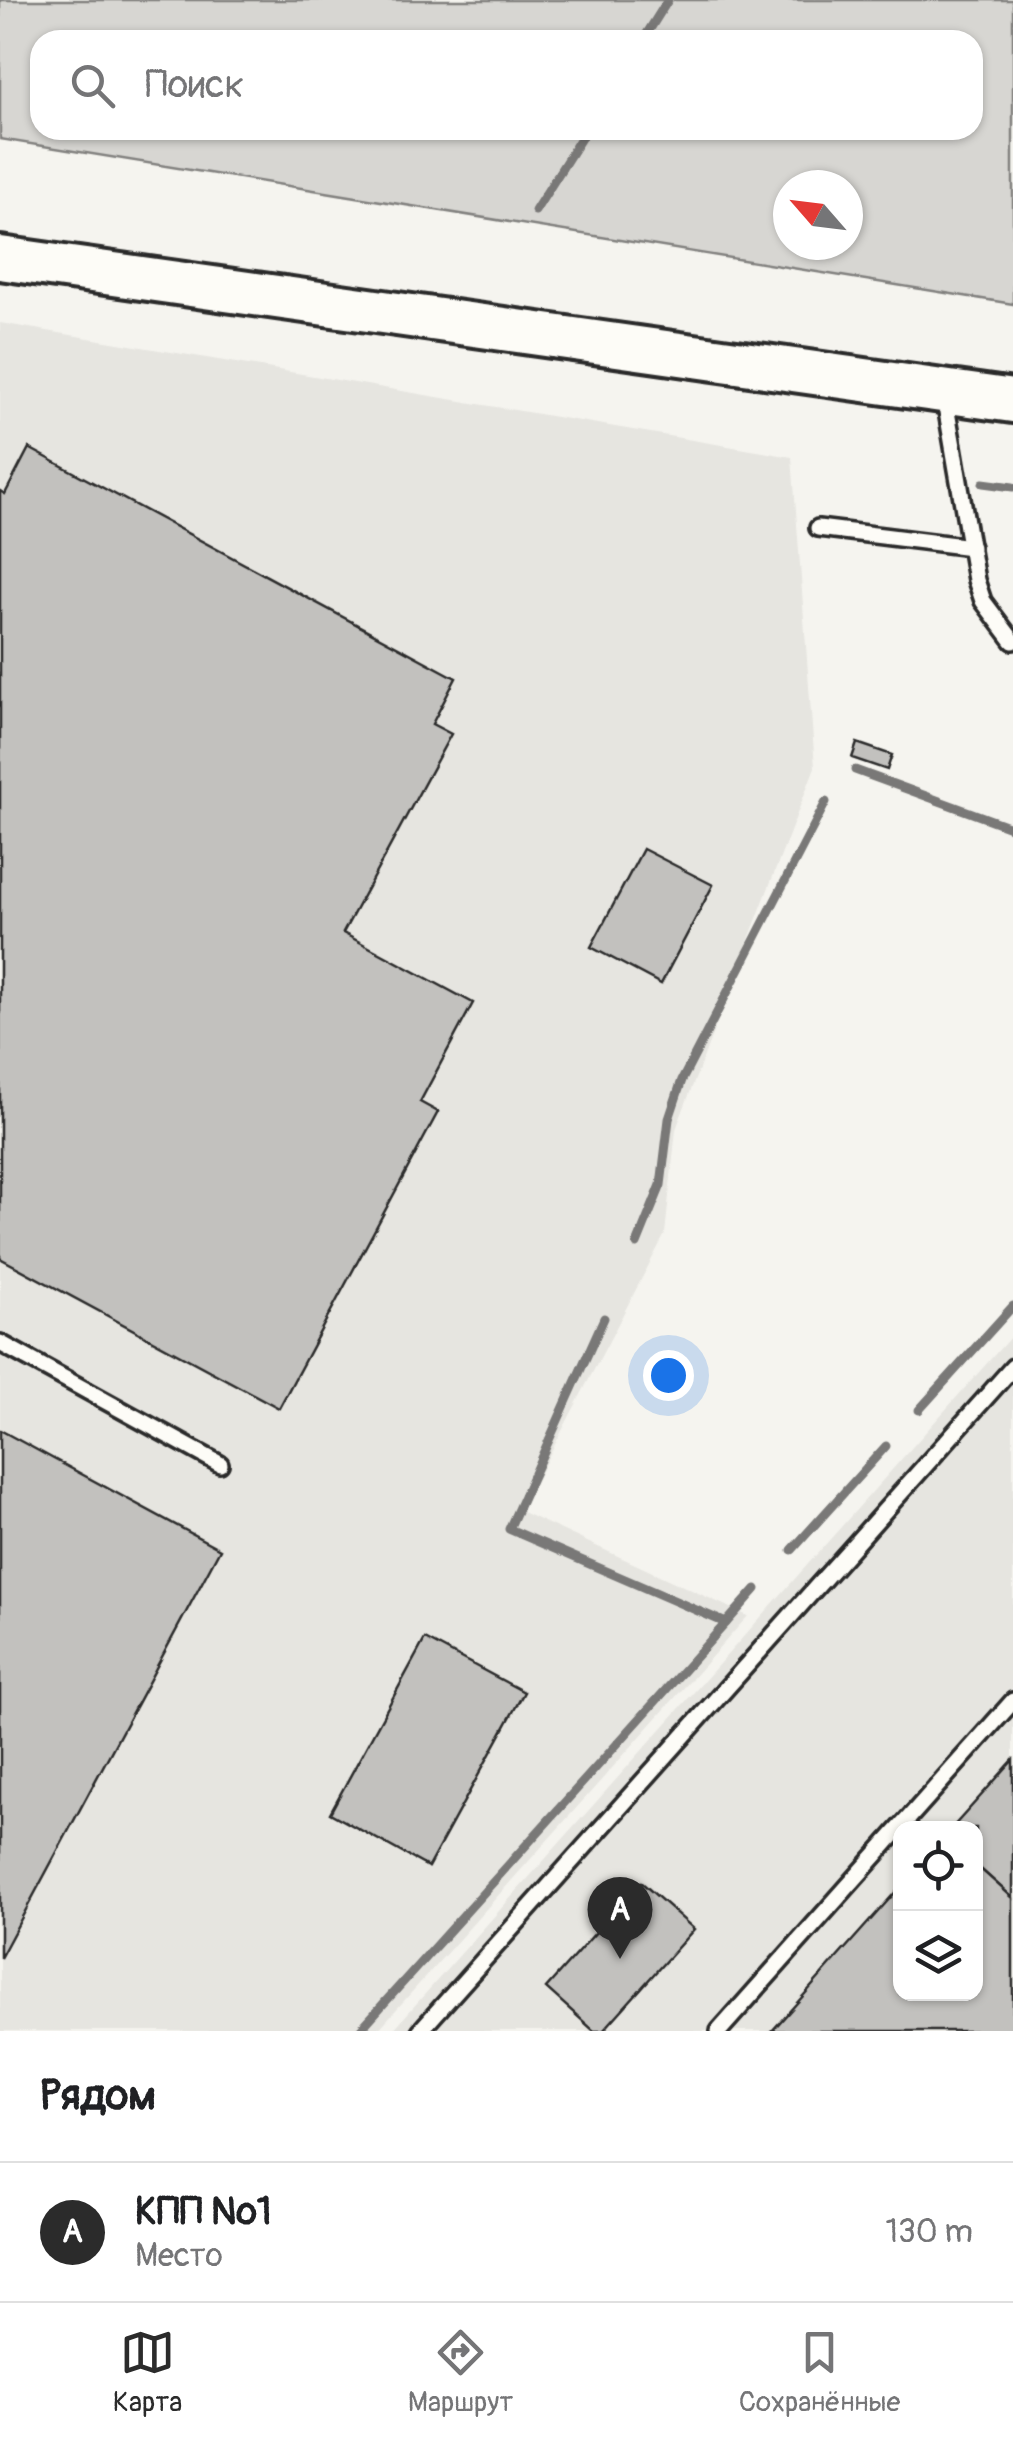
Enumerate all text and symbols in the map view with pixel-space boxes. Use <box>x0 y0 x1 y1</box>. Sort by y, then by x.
search box <box>30 30 983 140</box>
icon: search <box>65 58 120 113</box>
text: Поиск <box>145 61 244 109</box>
north arrow <box>773 170 863 260</box>
your location <box>643 1350 694 1401</box>
map controls <box>893 1821 983 2001</box>
button: locate <box>893 1821 983 1911</box>
pin: A <box>588 1876 652 1959</box>
button: layers <box>893 1911 983 2001</box>
text: Рядом <box>40 2070 156 2122</box>
text: КПП №1 <box>135 2188 272 2236</box>
text: A <box>62 2212 83 2252</box>
text: 130 m <box>885 2212 973 2252</box>
text: Место <box>135 2236 223 2276</box>
tab: Карта <box>113 2325 182 2420</box>
tab: Маршрут <box>408 2325 513 2420</box>
tab: Сохранённые <box>739 2325 900 2420</box>

